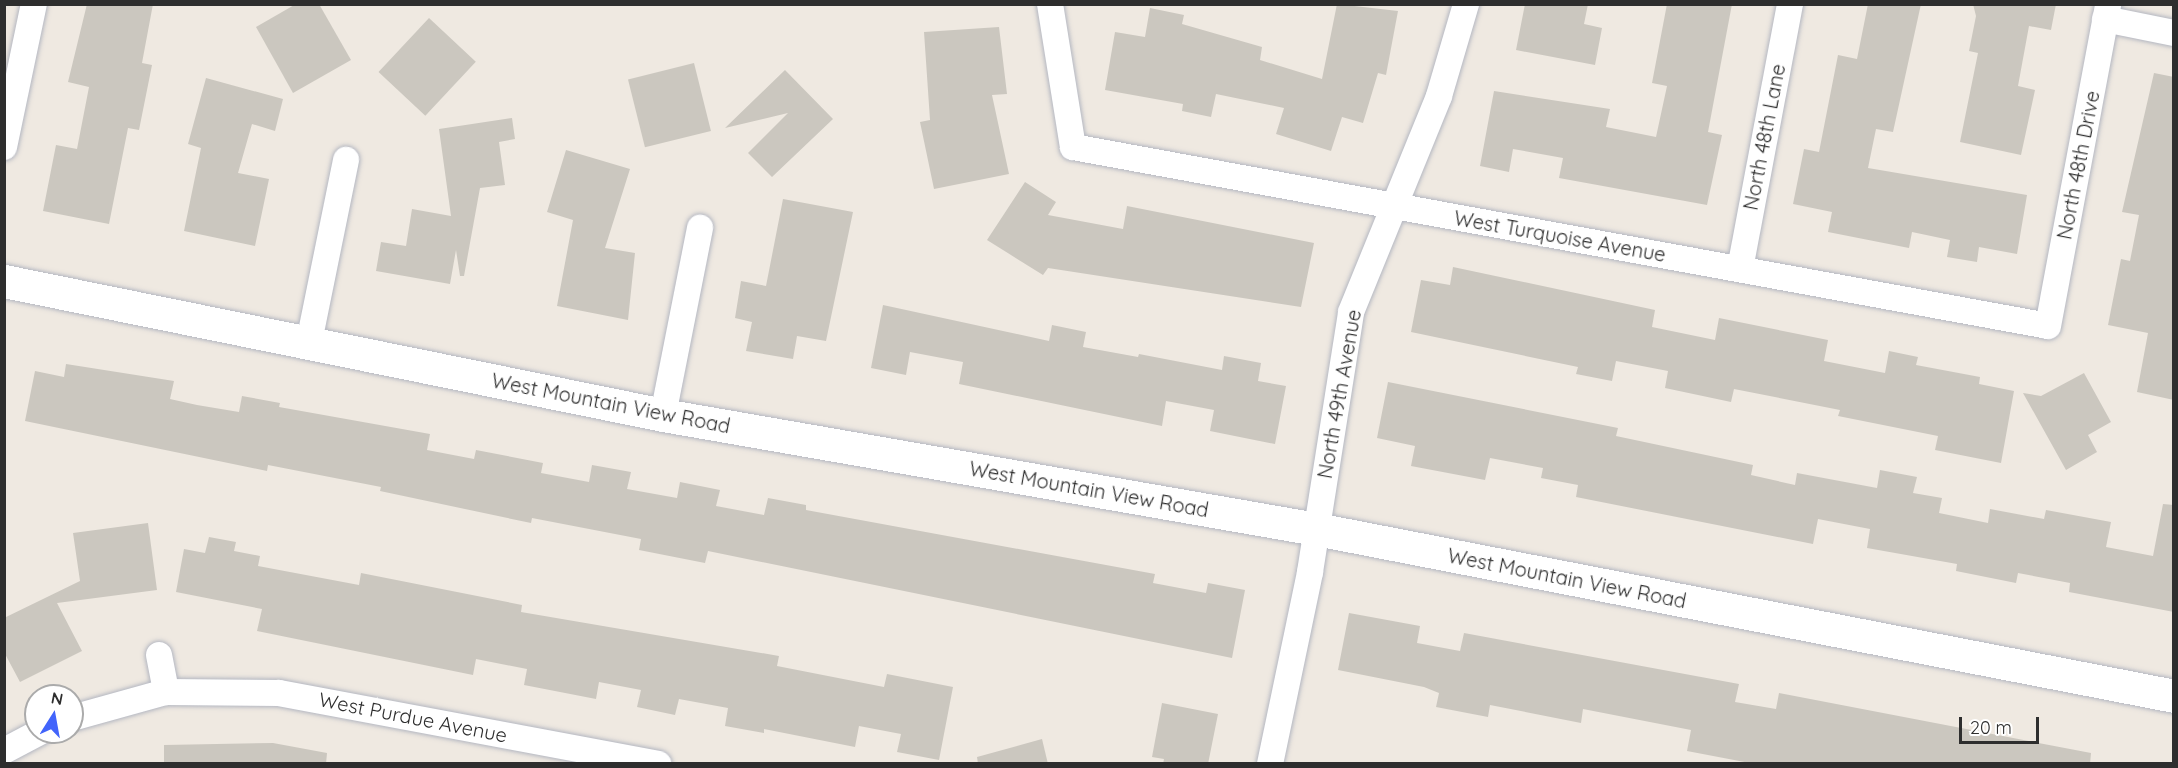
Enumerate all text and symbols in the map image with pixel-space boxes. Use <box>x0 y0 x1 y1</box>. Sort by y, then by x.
street label: North 48th Lane <box>1738 62 1790 212</box>
street label: North 48th Drive <box>2052 89 2104 241</box>
street label: West Turquoise Avenue <box>1452 206 1668 266</box>
street label: North 49th Avenue <box>1312 308 1366 480</box>
street label: West Mountain View Road <box>490 368 732 438</box>
street label: West Mountain View Road <box>967 456 1211 522</box>
street label: West Mountain View Road <box>1446 543 1688 613</box>
north arrow <box>24 684 84 744</box>
text: N <box>49 687 65 709</box>
street label: West Purdue Avenue <box>317 687 509 747</box>
scale bar <box>1962 705 2042 743</box>
text: 20 m <box>1970 716 2012 739</box>

